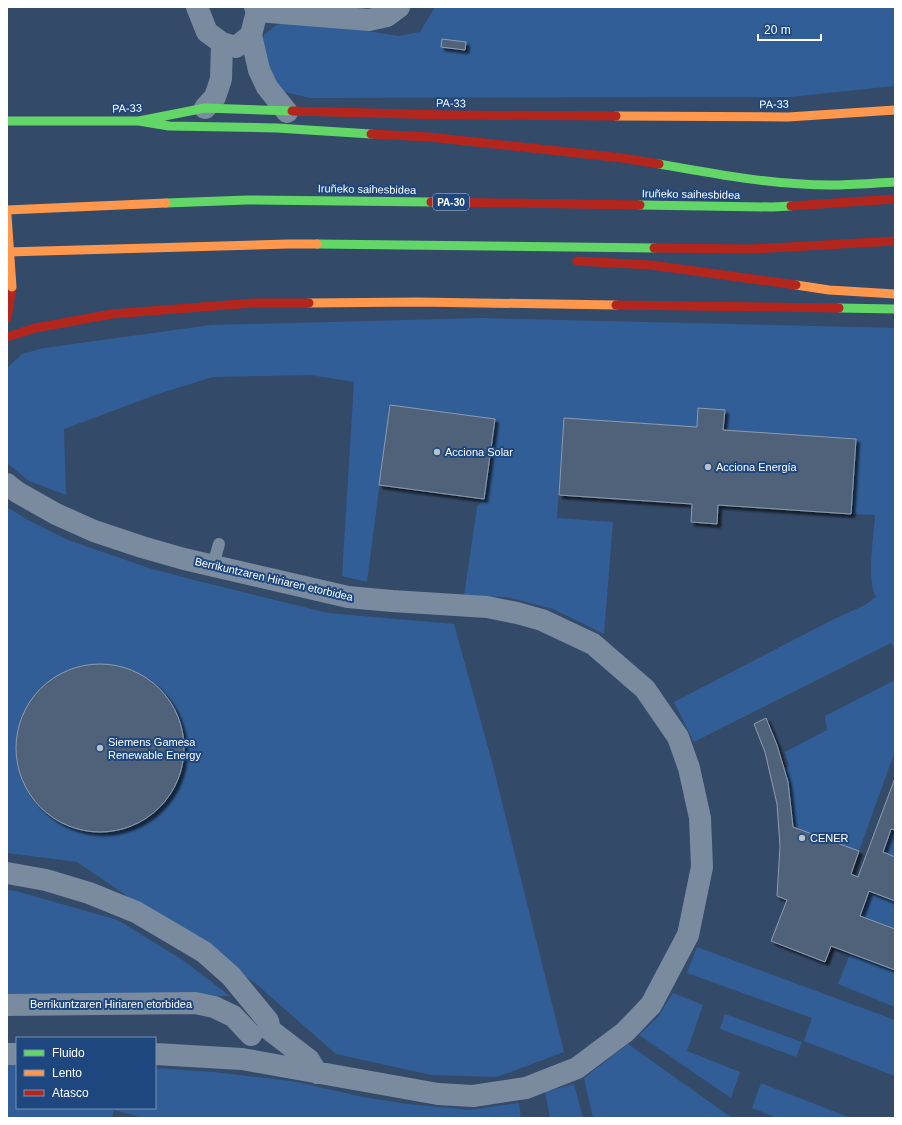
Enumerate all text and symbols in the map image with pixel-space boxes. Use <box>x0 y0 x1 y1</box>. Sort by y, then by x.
scale bar <box>758 16 821 42</box>
text: 20 m <box>764 23 791 37</box>
street label: PA-33 <box>436 97 466 109</box>
street label: PA-33 <box>759 98 789 110</box>
street label: PA-33 <box>112 101 142 115</box>
street label: Iruñeko saihesbidea <box>318 182 417 196</box>
street label: Iruñeko saihesbidea <box>642 187 741 201</box>
road number: PA-30 <box>433 194 469 210</box>
place label: Acciona Solar <box>445 446 513 458</box>
marker: Acciona Solar <box>432 447 442 457</box>
place label: Acciona Energía <box>716 461 798 473</box>
marker: Acciona Energía <box>703 462 713 472</box>
street label: Berrikuntzaren Hiriaren etorbidea <box>194 555 355 603</box>
place label: Siemens Gamesa Renewable Energy <box>108 736 201 761</box>
marker: Siemens Gamesa Renewable Energy <box>95 743 105 753</box>
place label: CENER <box>810 832 849 844</box>
marker: CENER <box>797 833 807 843</box>
street label: Berrikuntzaren Hiriaren etorbidea <box>30 998 193 1010</box>
legend <box>16 1037 156 1109</box>
text: Fluido <box>52 1046 85 1060</box>
text: Lento <box>52 1066 82 1080</box>
text: Atasco <box>52 1086 89 1100</box>

